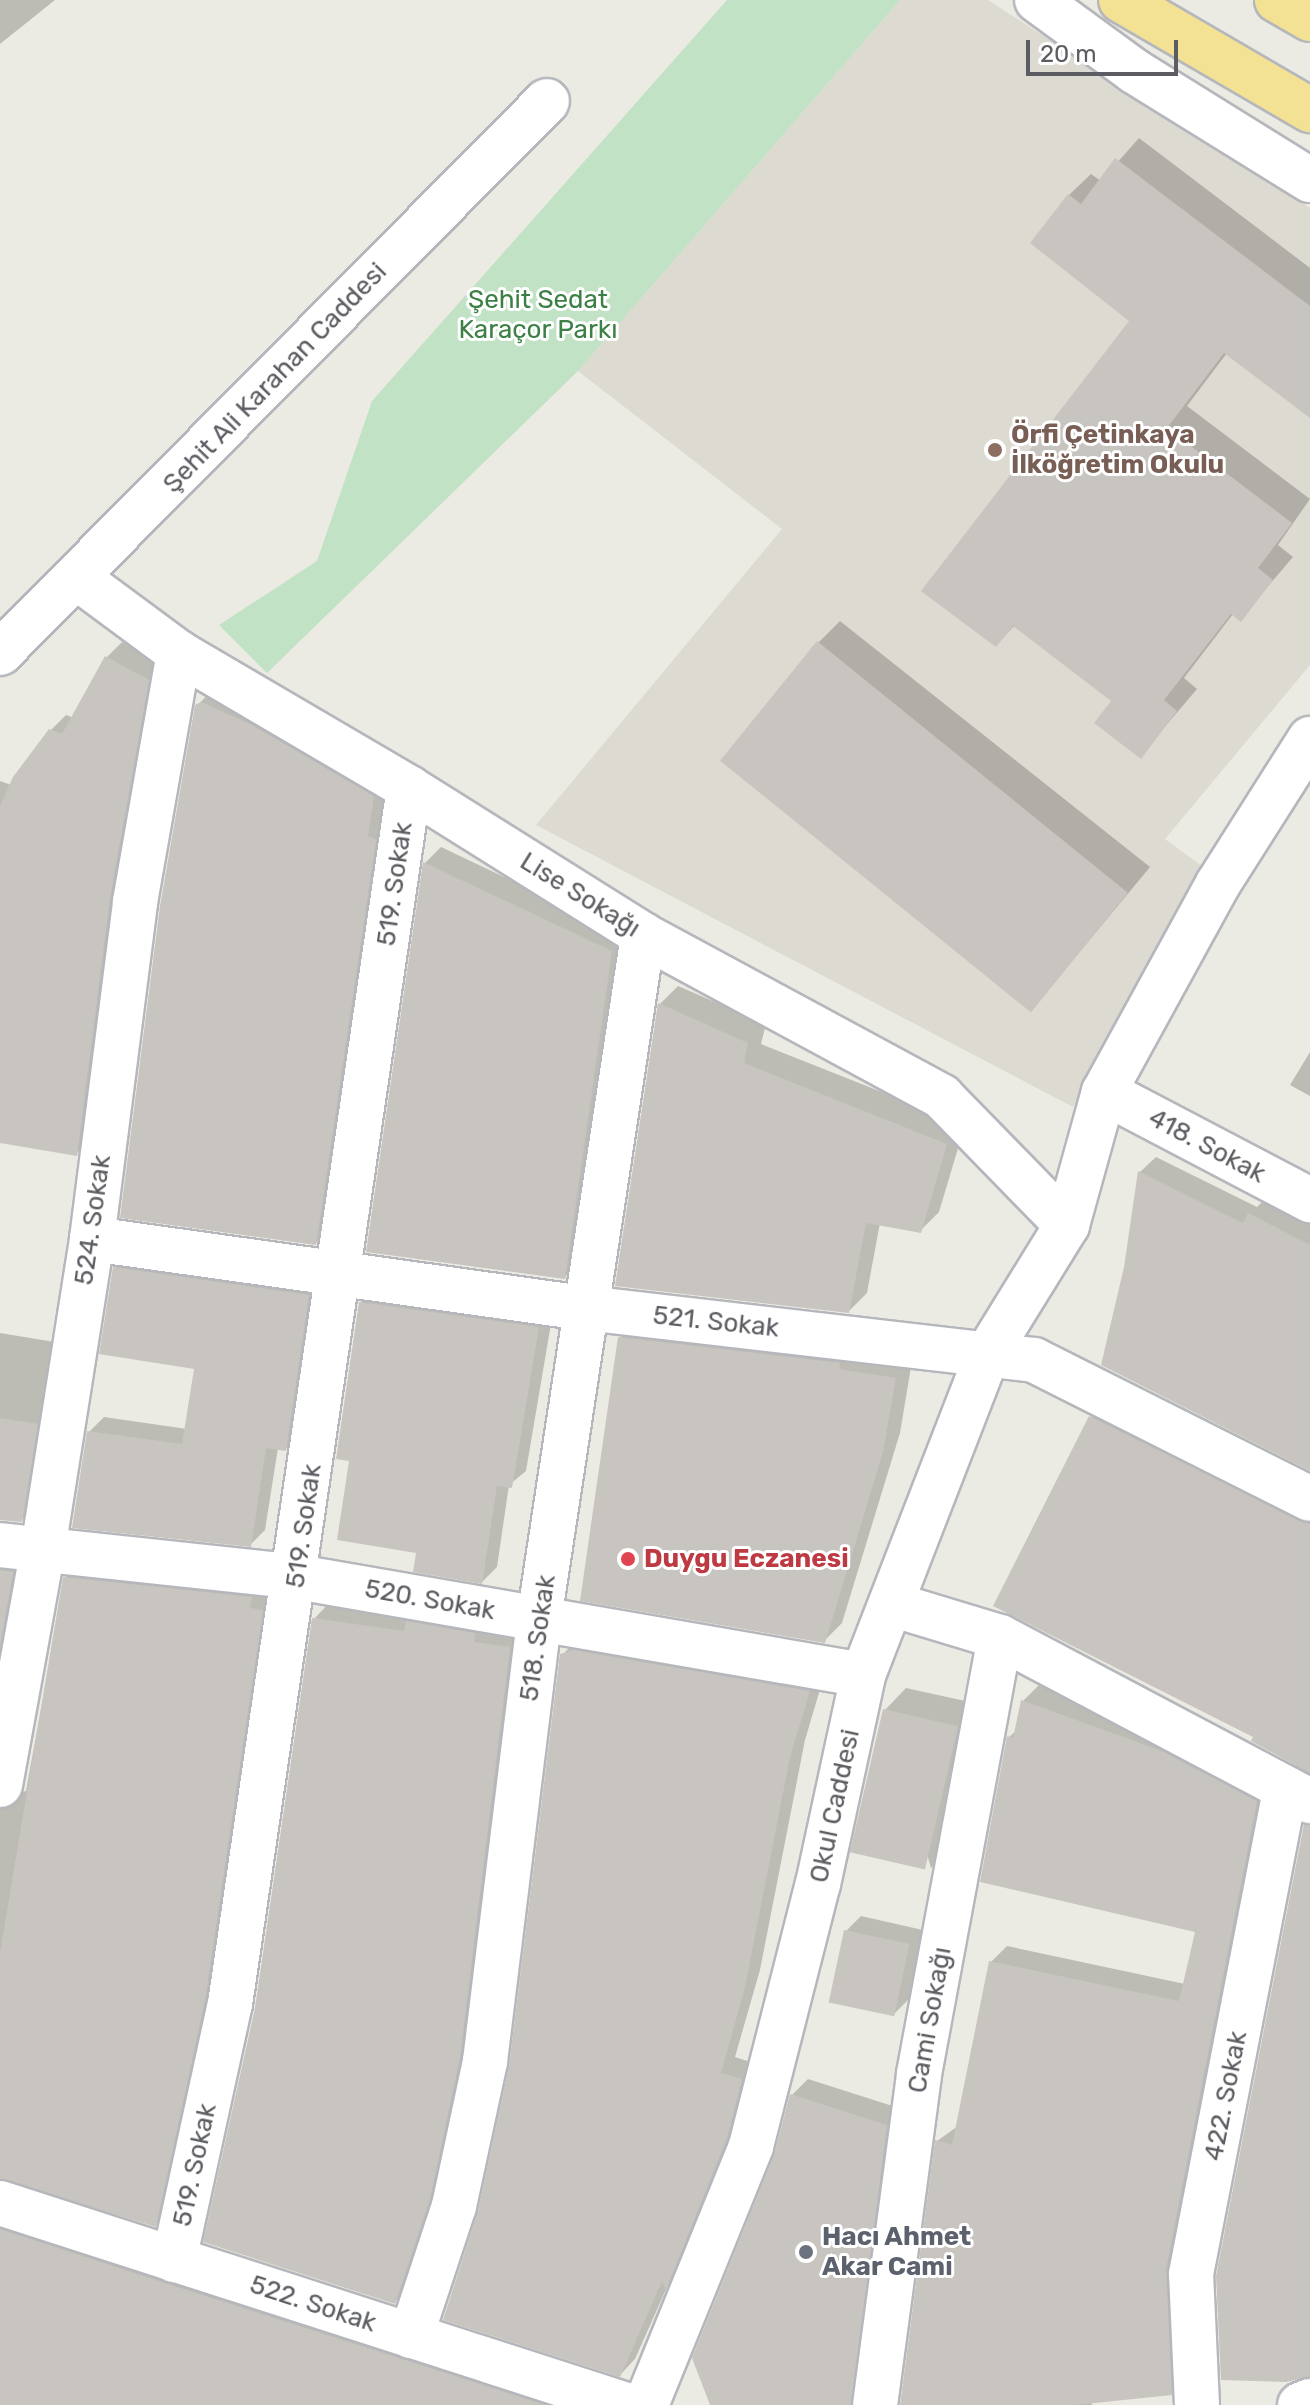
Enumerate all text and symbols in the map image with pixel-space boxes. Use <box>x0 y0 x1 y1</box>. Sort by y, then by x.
scale bar <box>1030 24 1182 74</box>
text: 20 m <box>1040 40 1097 68</box>
street label: Şehit Ali Karahan Caddesi <box>157 256 393 500</box>
park label: Şehit Sedat Karaçor Parkı <box>458 284 618 346</box>
place label: Örfi Çetinkaya İlköğretim Okulu <box>1011 419 1224 480</box>
marker: Örfi Çetinkaya İlköğretim Okulu <box>986 441 1004 459</box>
street label: 519. Sokak <box>371 820 419 948</box>
street label: Lise Sokağı <box>514 846 646 944</box>
street label: 418. Sokak <box>1143 1102 1271 1190</box>
street label: 524. Sokak <box>68 1153 118 1287</box>
street label: 521. Sokak <box>651 1300 781 1344</box>
street label: 519. Sokak <box>280 1462 328 1590</box>
place label: Duygu Eczanesi <box>644 1543 849 1575</box>
marker: Duygu Eczanesi <box>619 1550 637 1568</box>
street label: 520. Sokak <box>362 1573 498 1627</box>
street label: 518. Sokak <box>514 1573 562 1703</box>
street label: Okul Caddesi <box>804 1726 866 1886</box>
street label: Cami Sokağı <box>902 1944 958 2096</box>
street label: 422. Sokak <box>1198 2028 1254 2164</box>
street label: 519. Sokak <box>167 2101 223 2229</box>
place label: Hacı Ahmet Akar Cami <box>822 2221 972 2282</box>
marker: Hacı Ahmet Akar Cami <box>797 2243 815 2261</box>
street label: 522. Sokak <box>246 2269 380 2339</box>

